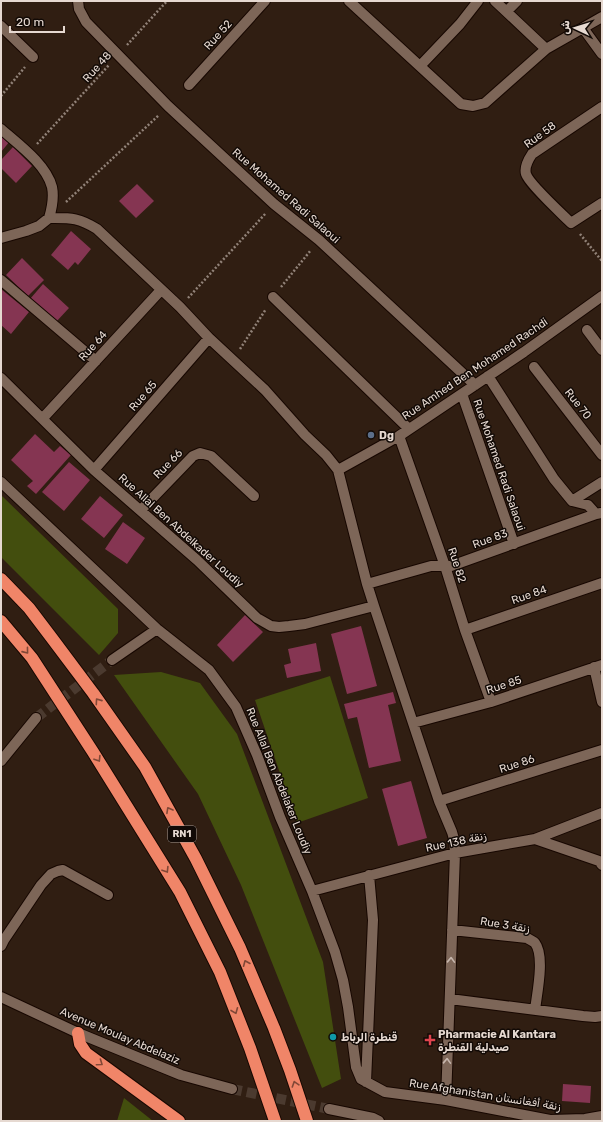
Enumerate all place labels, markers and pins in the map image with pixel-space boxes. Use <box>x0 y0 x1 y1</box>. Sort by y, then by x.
place label: Dg <box>379 429 394 442</box>
marker: Dg <box>366 430 376 440</box>
place label: Pharmacie Al Kantara صيدلية القنطرة <box>438 1028 556 1054</box>
place label: قنطرة الرباط <box>341 1031 397 1044</box>
marker: قنطرة الرباط <box>328 1032 338 1042</box>
marker: Pharmacie Al Kantara صيدلية القنطرة <box>425 1035 435 1045</box>

